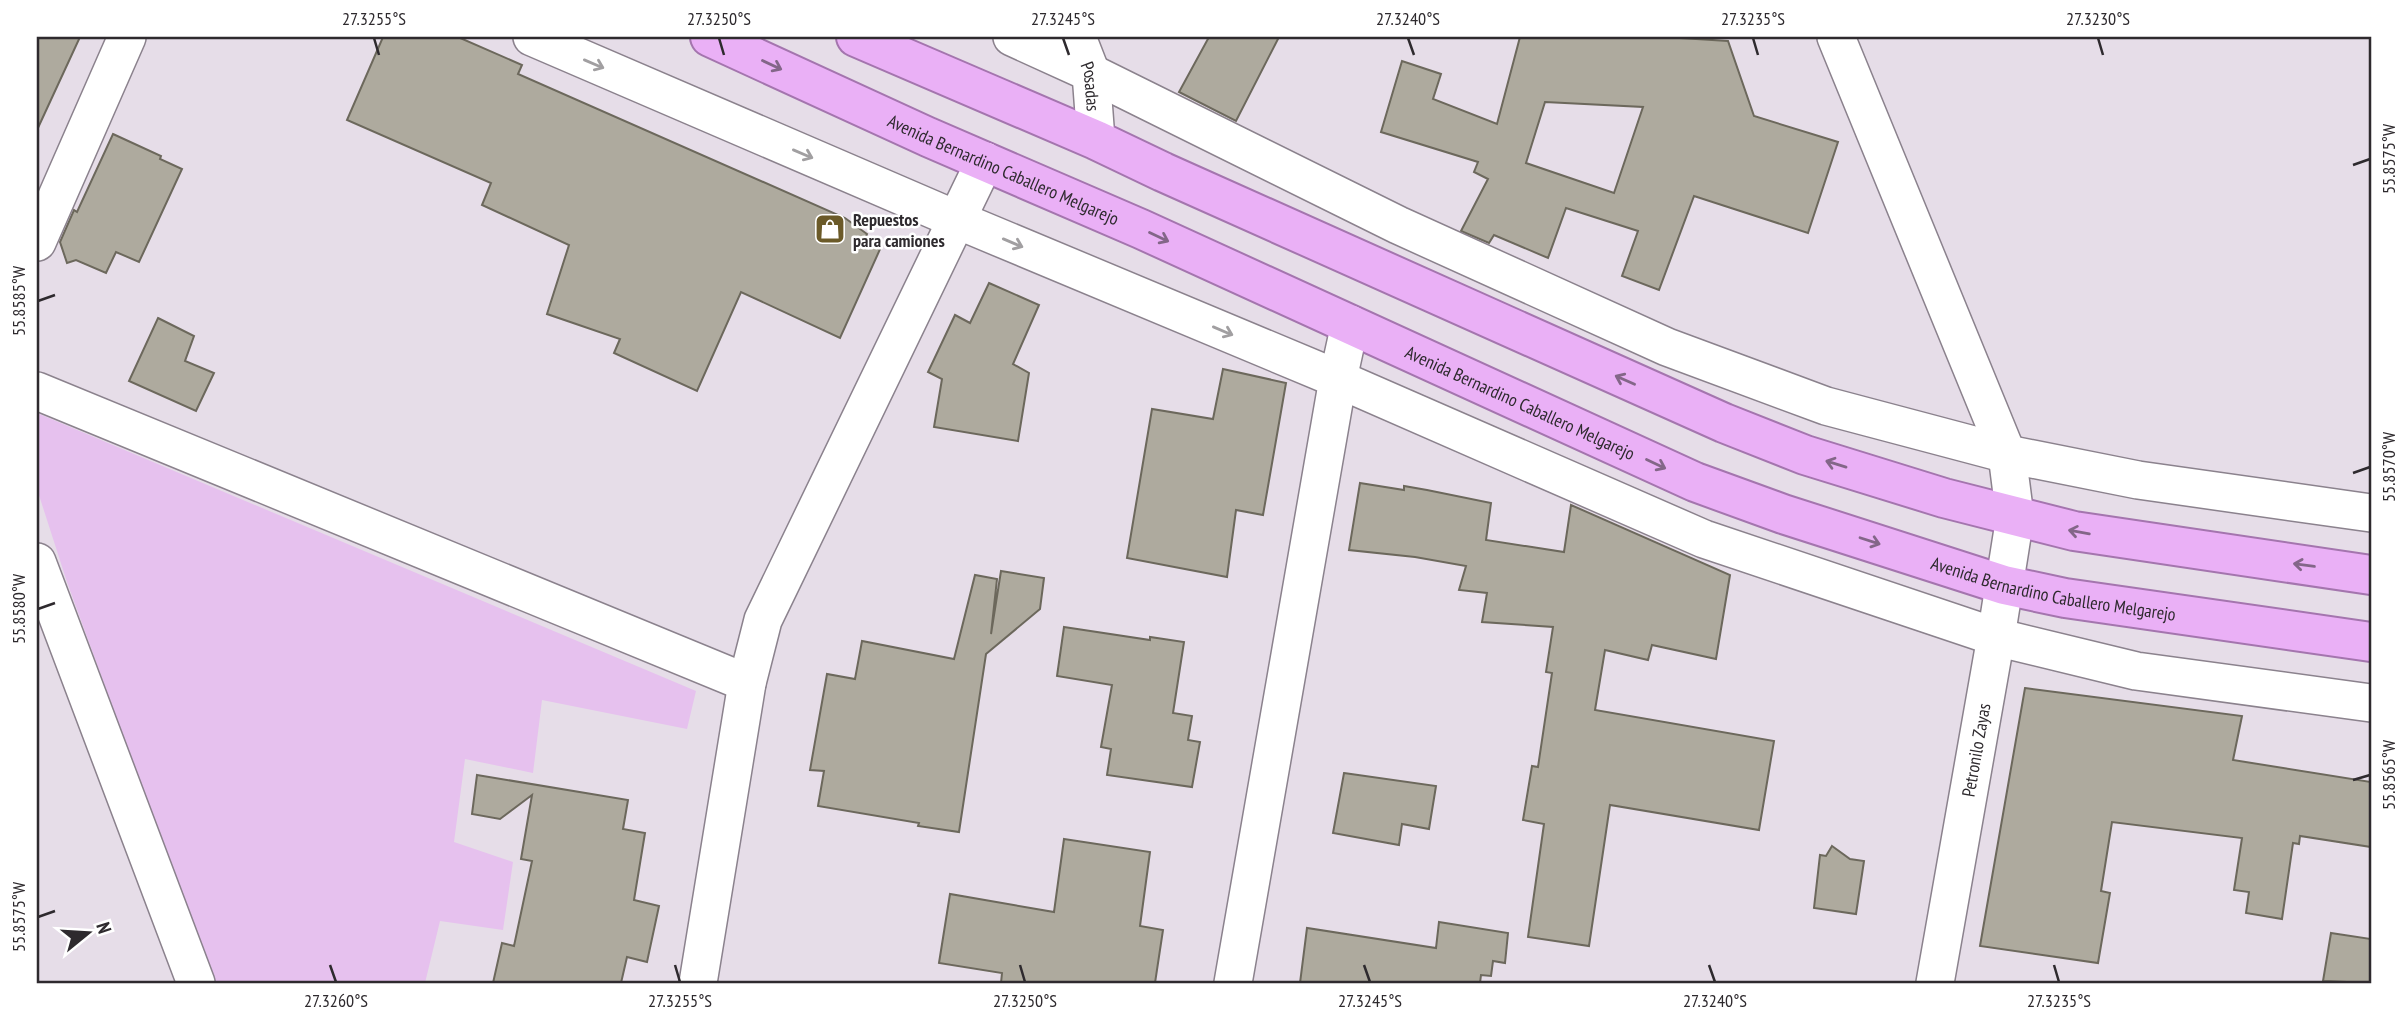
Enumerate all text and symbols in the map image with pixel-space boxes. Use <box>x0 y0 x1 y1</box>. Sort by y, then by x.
text: 27.3255°S <box>342 7 406 30</box>
text: 27.3250°S <box>687 7 751 30</box>
text: 27.3245°S <box>1031 7 1095 30</box>
text: 27.3240°S <box>1376 7 1440 30</box>
text: 27.3235°S <box>1721 7 1785 30</box>
text: 27.3230°S <box>2066 7 2130 30</box>
one-way arrow <box>583 58 605 71</box>
street label: Posadas <box>1076 58 1105 112</box>
one-way arrow <box>761 59 783 72</box>
street label: Avenida Bernardino Caballero Melgarejo <box>884 109 1123 230</box>
text: 55.8575°W <box>2377 124 2400 194</box>
one-way arrow <box>792 148 814 161</box>
place label: Repuestos para camiones <box>853 208 945 252</box>
shop icon: Repuestos para camiones <box>813 212 847 246</box>
one-way arrow <box>1148 231 1170 244</box>
one-way arrow <box>1001 237 1023 250</box>
text: 55.8585°W <box>7 266 30 336</box>
one-way arrow <box>1211 325 1233 338</box>
street label: Avenida Bernardino Caballero Melgarejo <box>1402 340 1639 465</box>
one-way arrow <box>1615 373 1636 386</box>
text: 55.8570°W <box>2377 432 2400 502</box>
one-way arrow <box>1825 457 1847 470</box>
one-way arrow <box>1645 458 1666 471</box>
one-way arrow <box>2068 524 2091 538</box>
one-way arrow <box>1858 536 1880 549</box>
street label: Avenida Bernardino Caballero Melgarejo <box>1928 551 2178 625</box>
one-way arrow <box>2293 558 2316 571</box>
text: 55.8580°W <box>7 574 30 644</box>
street label: Petronilo Zayas <box>1956 701 1996 799</box>
text: 55.8565°W <box>2377 740 2400 810</box>
text: 55.8575°W <box>7 882 30 952</box>
north arrow <box>52 898 122 968</box>
text: N <box>91 919 117 936</box>
text: 27.3260°S <box>304 989 368 1012</box>
text: 27.3255°S <box>648 989 712 1012</box>
text: 27.3250°S <box>993 989 1057 1012</box>
text: 27.3245°S <box>1338 989 1402 1012</box>
text: 27.3240°S <box>1683 989 1747 1012</box>
text: 27.3235°S <box>2027 989 2091 1012</box>

